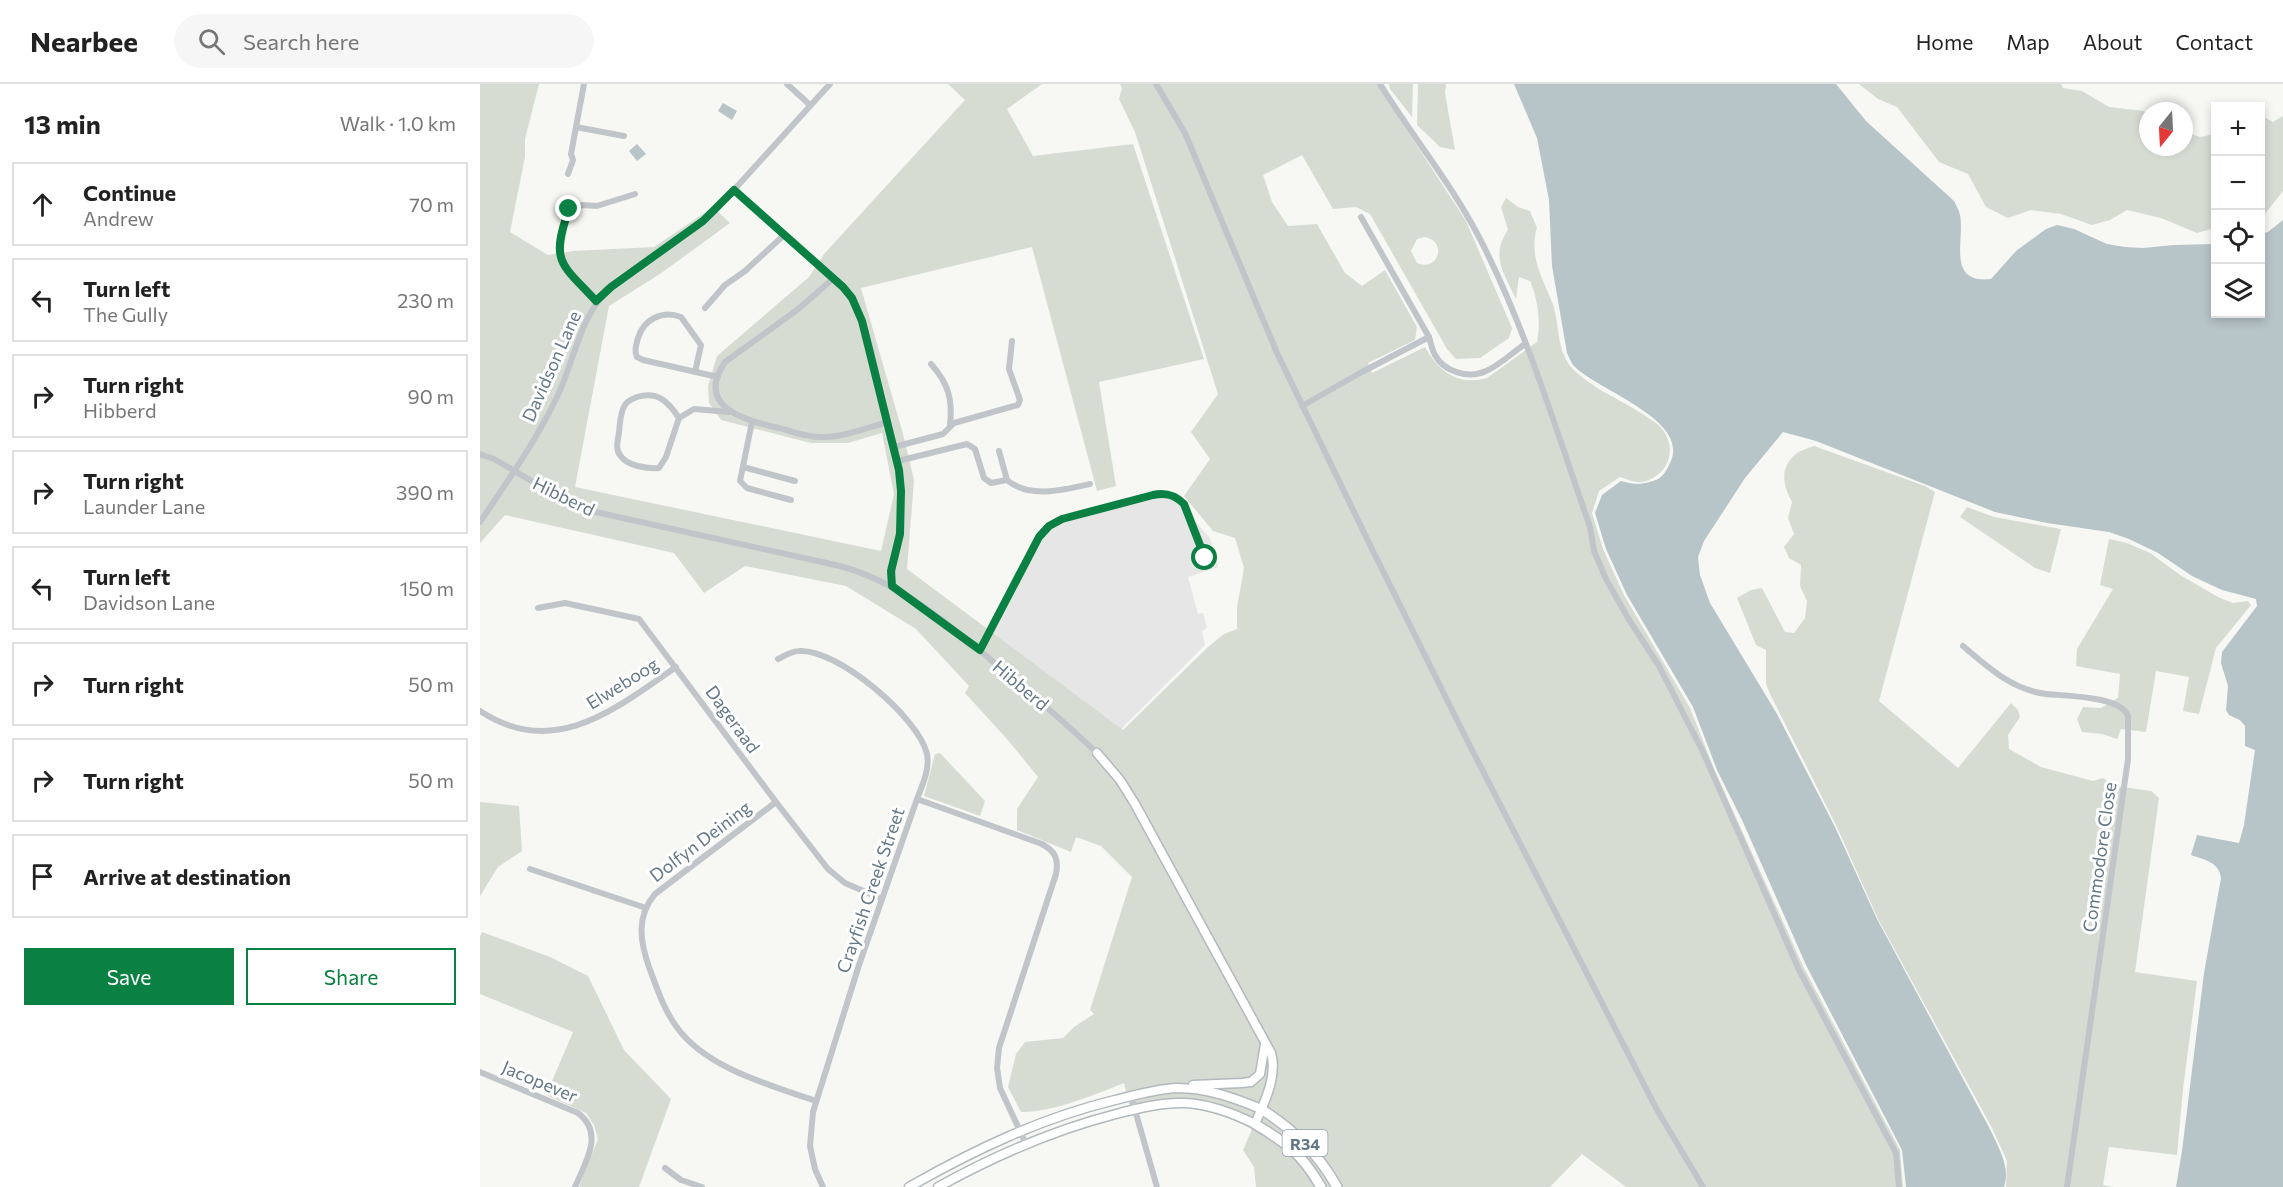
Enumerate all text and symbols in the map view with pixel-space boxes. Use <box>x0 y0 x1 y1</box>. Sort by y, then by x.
search box <box>174 14 594 68</box>
text: Nearbee <box>30 24 138 58</box>
icon: search <box>195 25 228 58</box>
text: Search here <box>243 28 359 55</box>
text: Home <box>1916 29 1973 54</box>
text: Map <box>2006 29 2050 54</box>
text: About <box>2083 29 2142 54</box>
text: Contact <box>2175 29 2253 54</box>
north arrow <box>2139 102 2193 156</box>
map controls <box>2211 102 2265 318</box>
button: + <box>2211 102 2265 156</box>
text: 13 min <box>24 108 101 139</box>
text: Walk · 1.0 km <box>340 111 456 135</box>
button: − <box>2211 156 2265 210</box>
text: Continue <box>83 179 176 206</box>
icon: ahead <box>26 188 59 221</box>
text: 70 m <box>409 192 454 216</box>
route end <box>555 195 581 221</box>
text: Andrew <box>83 206 154 230</box>
button: locate <box>2211 210 2265 264</box>
button: layers <box>2211 264 2265 318</box>
text: Turn left <box>83 275 170 302</box>
icon: left <box>26 284 59 317</box>
text: 230 m <box>397 288 454 312</box>
text: The Gully <box>83 302 168 326</box>
street label: Davidson Lane <box>517 307 585 425</box>
text: Turn right <box>83 371 184 398</box>
icon: right <box>26 380 59 413</box>
text: 90 m <box>408 384 454 408</box>
text: Hibberd <box>83 398 157 422</box>
text: Turn right <box>83 467 184 494</box>
street label: Hibberd <box>529 472 599 520</box>
icon: right <box>26 476 59 509</box>
text: 390 m <box>396 480 454 504</box>
text: Launder Lane <box>83 494 205 518</box>
route start <box>1191 544 1217 570</box>
text: Turn left <box>83 563 170 590</box>
icon: left <box>26 572 59 605</box>
text: 150 m <box>400 576 454 600</box>
text: Davidson Lane <box>83 590 215 614</box>
street label: Elweboog <box>582 652 662 714</box>
street label: Hibberd <box>989 655 1053 715</box>
icon: right <box>26 668 59 701</box>
text: Turn right <box>83 671 184 698</box>
text: 50 m <box>408 672 454 696</box>
street label: Dageraad <box>701 681 765 757</box>
icon: right <box>26 764 59 797</box>
text: Turn right <box>83 767 184 794</box>
text: 50 m <box>408 768 454 792</box>
street label: Commodore Close <box>2078 781 2120 933</box>
street label: Dolfyn Deining <box>645 796 755 886</box>
street label: Crayfish Creek Street <box>831 804 909 976</box>
icon: arrive <box>26 860 59 893</box>
text: Arrive at destination <box>83 863 291 890</box>
button: Save <box>24 948 234 1005</box>
button: Share <box>246 948 456 1005</box>
street label: Jacopever <box>499 1055 581 1107</box>
road number: R34 <box>1282 1130 1328 1156</box>

